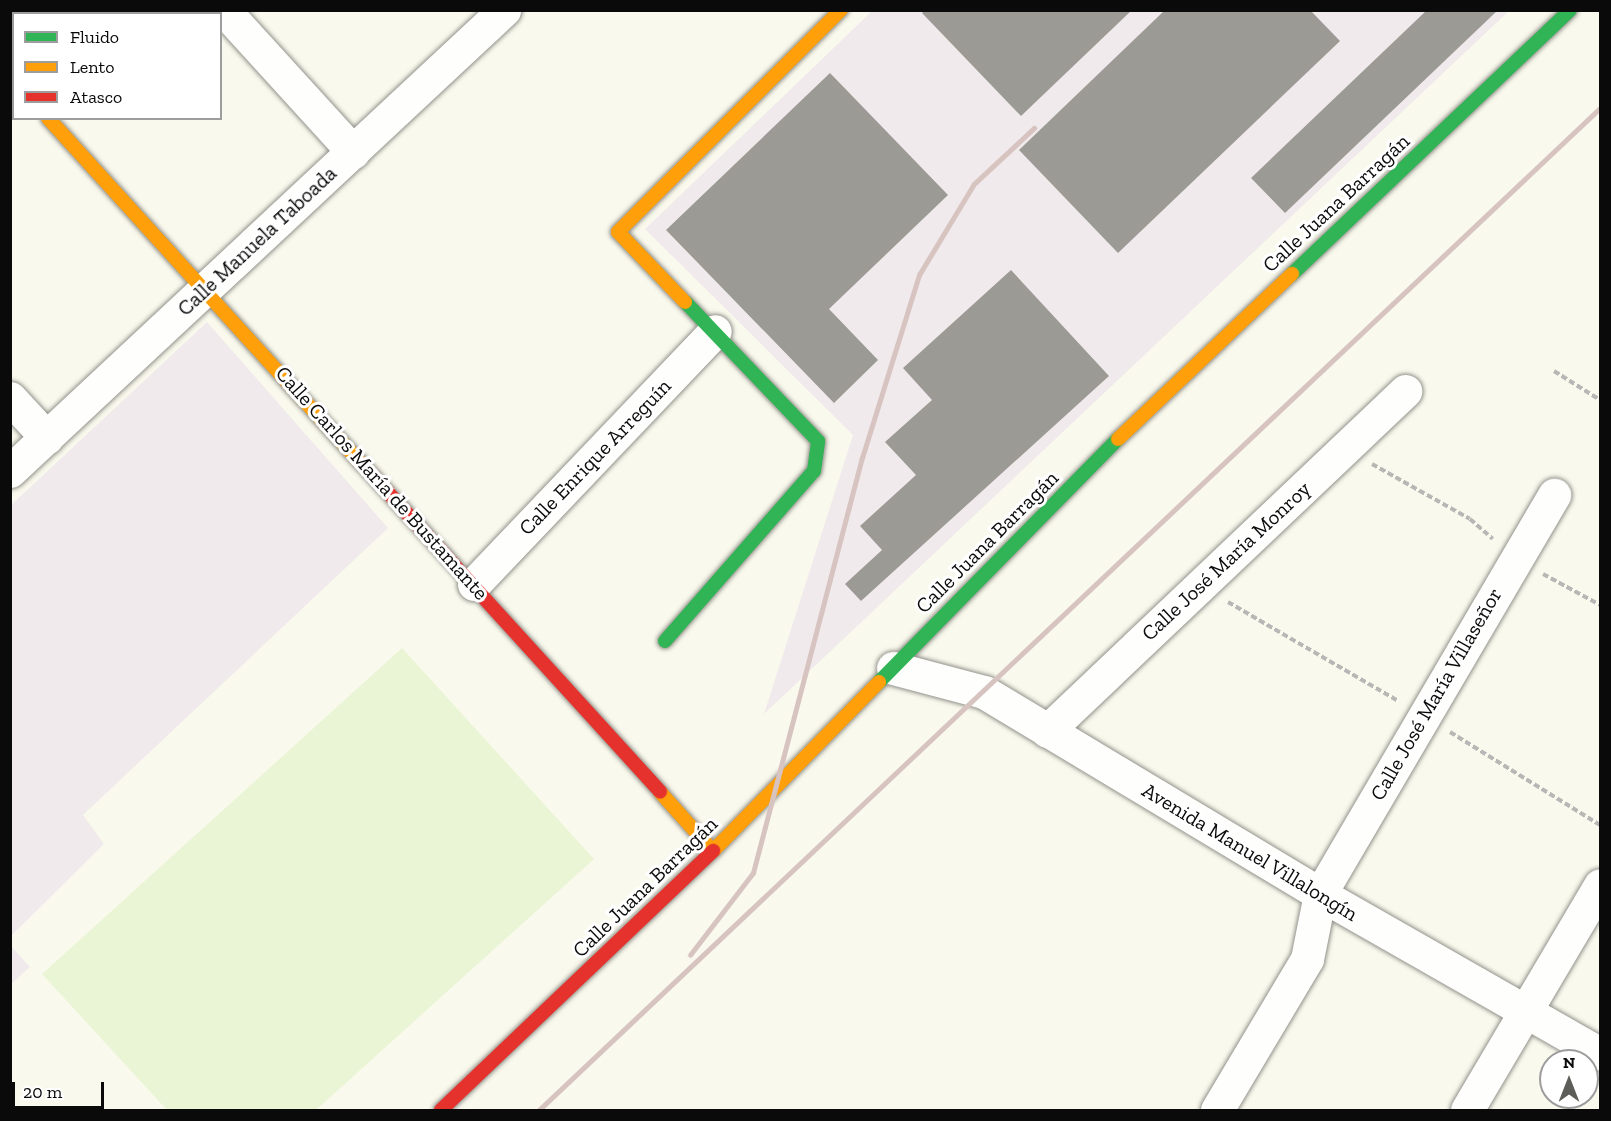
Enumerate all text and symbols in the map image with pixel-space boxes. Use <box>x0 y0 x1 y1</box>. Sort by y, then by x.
legend <box>12 12 222 120</box>
text: Fluido <box>70 26 119 48</box>
text: Lento <box>70 56 115 78</box>
text: Atasco <box>70 86 122 108</box>
street label: Calle Juana Barragán <box>1257 128 1415 278</box>
street label: Calle Manuela Taboada <box>172 161 342 321</box>
street label: Calle Carlos María de Bustamante <box>270 361 494 605</box>
street label: Calle Enrique Arreguín <box>514 373 676 541</box>
street label: Calle Juana Barragán <box>910 465 1064 619</box>
street label: Calle José María Monroy <box>1136 476 1316 646</box>
street label: Calle José María Villaseñor <box>1365 583 1507 805</box>
street label: Avenida Manuel Villalongín <box>1137 777 1363 927</box>
street label: Calle Juana Barragán <box>567 811 723 963</box>
north arrow <box>1539 1049 1599 1109</box>
text: N <box>1563 1053 1575 1072</box>
scale bar <box>15 1070 106 1108</box>
text: 20 m <box>23 1081 62 1103</box>

